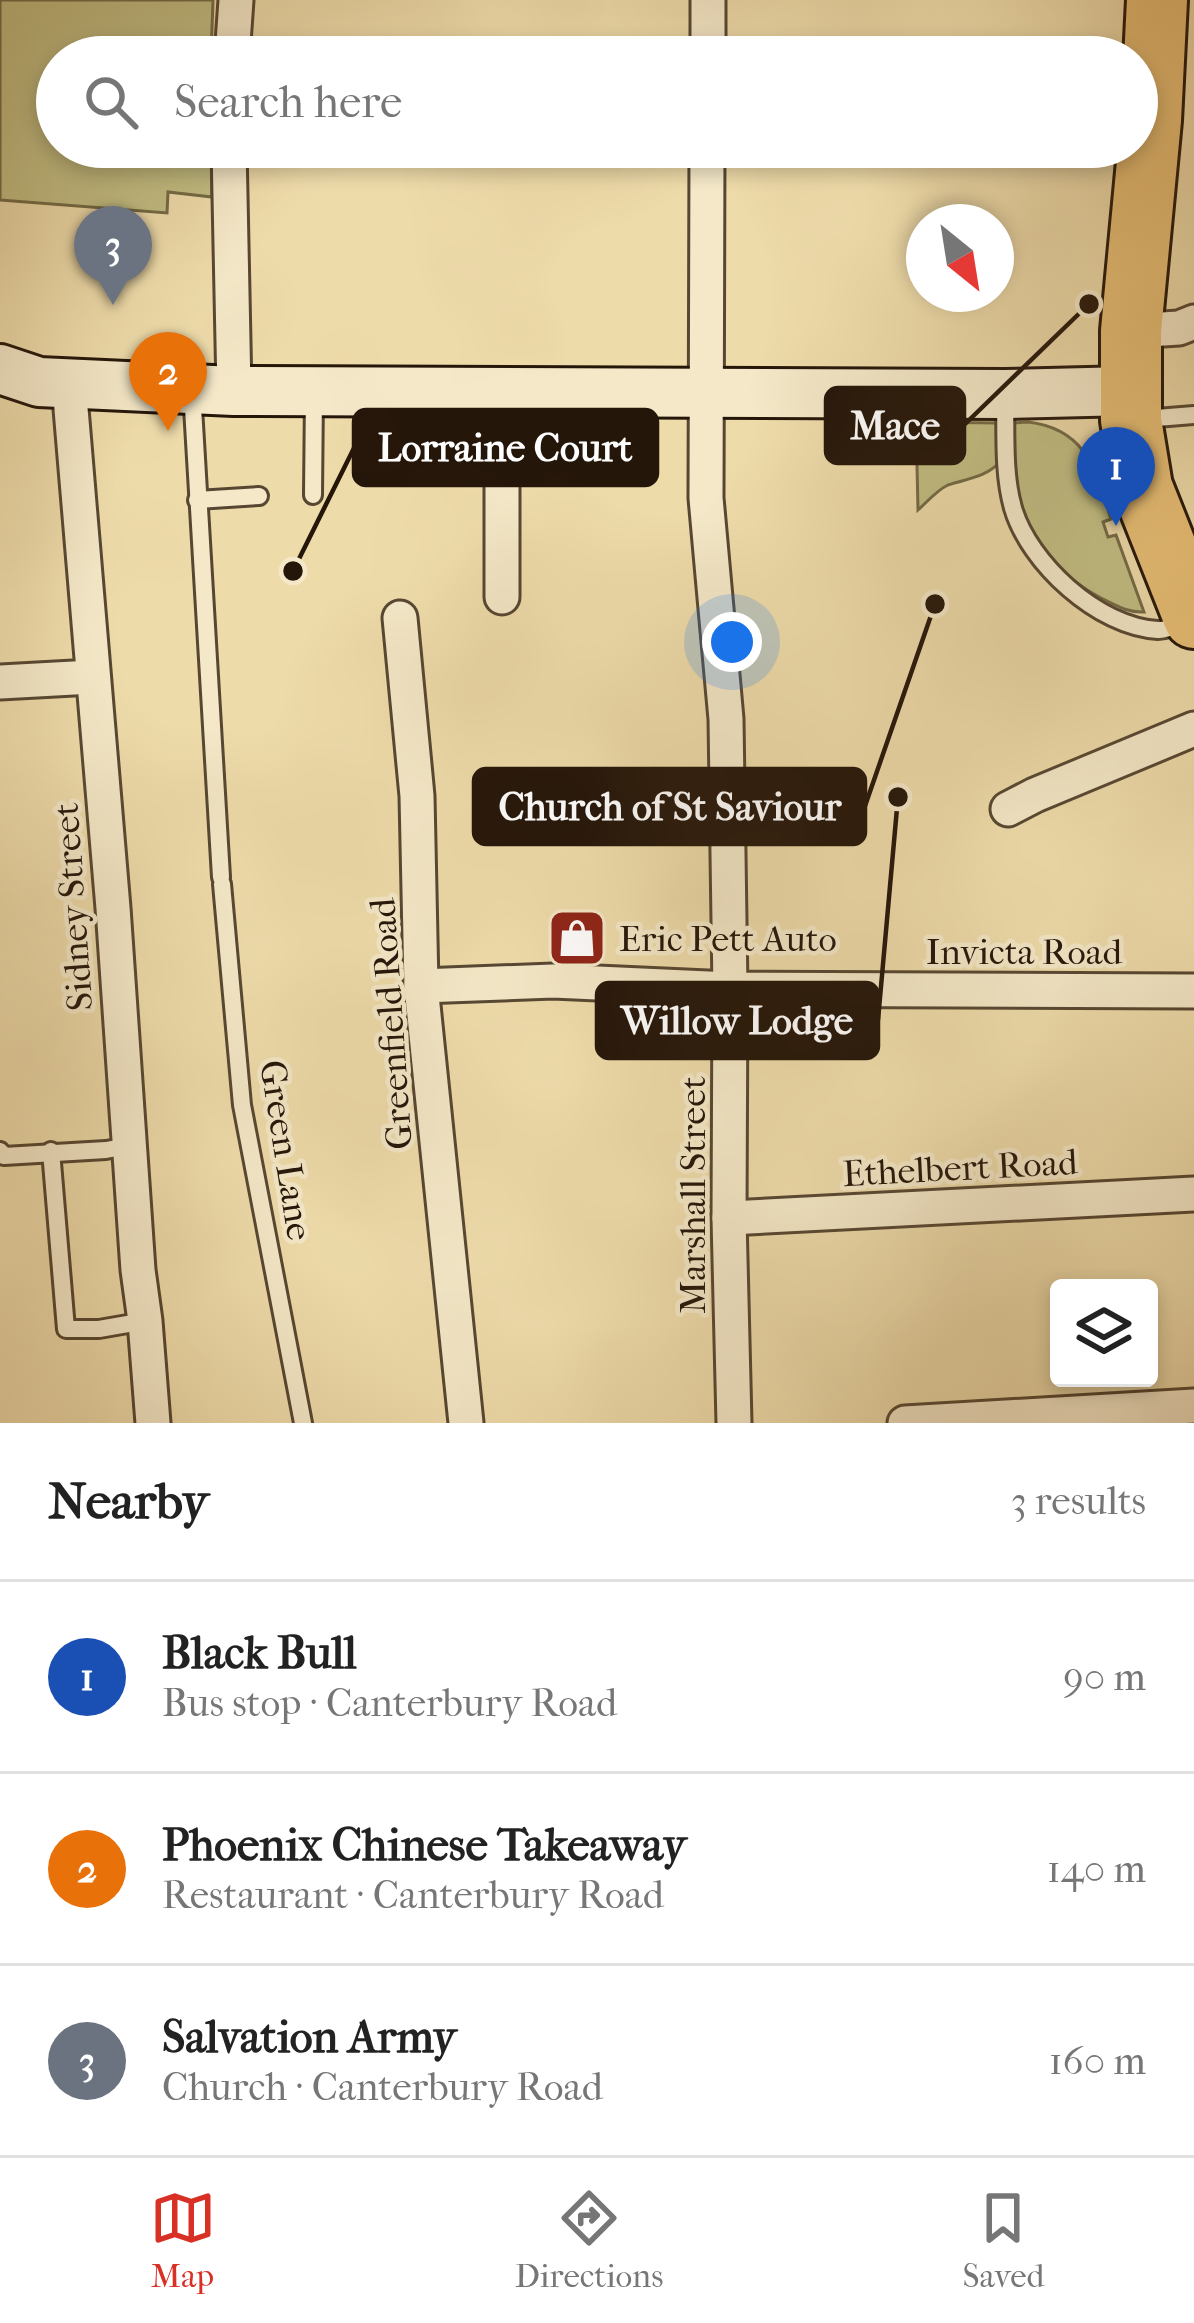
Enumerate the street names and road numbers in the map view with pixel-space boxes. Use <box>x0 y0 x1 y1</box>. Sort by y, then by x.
street label: Sidney Street <box>45 801 101 1012</box>
street label: Greenfield Road <box>361 896 421 1151</box>
street label: Invicta Road <box>926 931 1122 973</box>
street label: Green Lane <box>251 1057 321 1243</box>
street label: Marshall Street <box>672 1076 714 1314</box>
street label: Ethelbert Road <box>842 1141 1079 1195</box>

